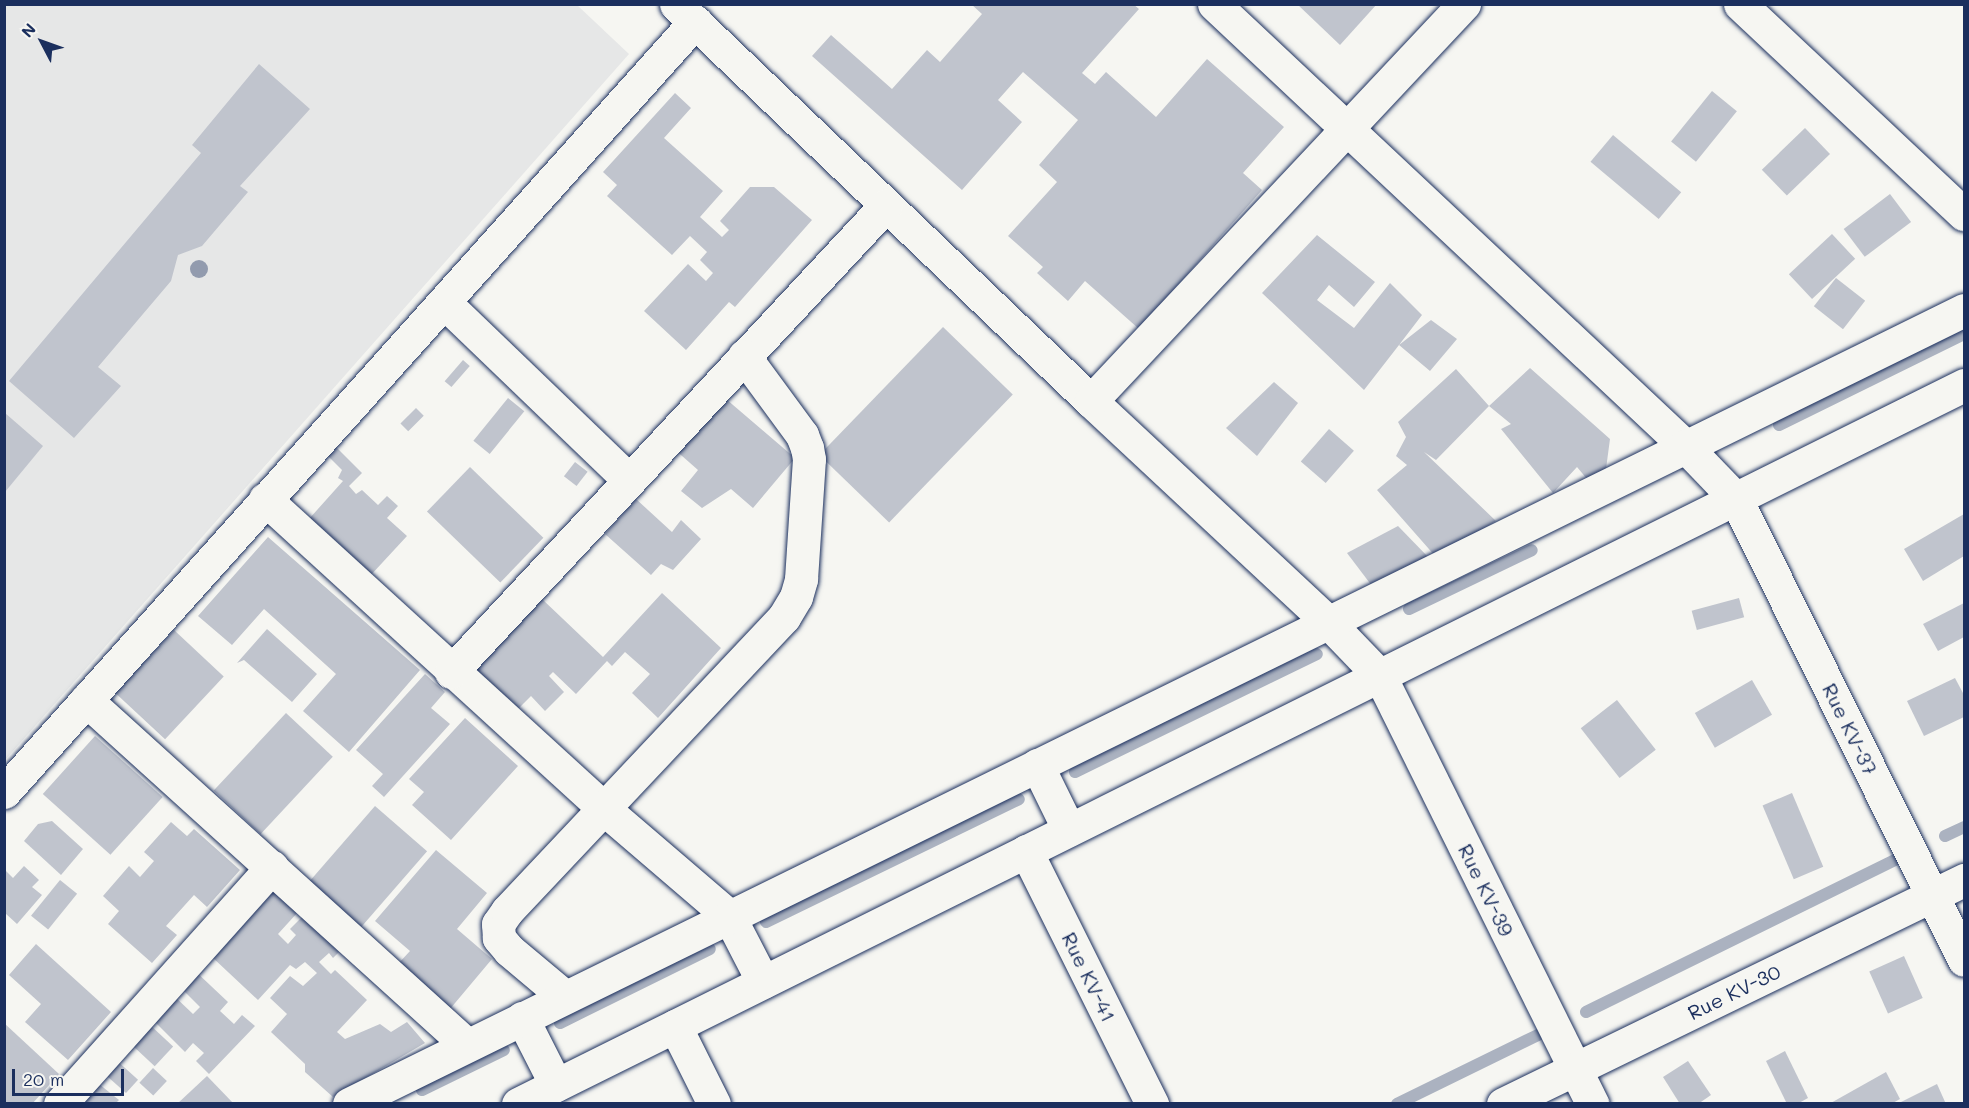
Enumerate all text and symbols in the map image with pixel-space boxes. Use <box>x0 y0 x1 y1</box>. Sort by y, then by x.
north arrow <box>12 12 72 72</box>
text: N <box>16 18 40 41</box>
street label: Rue KV-37 <box>1818 679 1882 779</box>
street label: Rue KV-39 <box>1453 840 1519 940</box>
street label: Rue KV-41 <box>1057 928 1121 1026</box>
street label: Rue KV-30 <box>1684 959 1784 1025</box>
scale bar <box>15 1057 128 1095</box>
text: 20 m <box>23 1067 64 1091</box>

